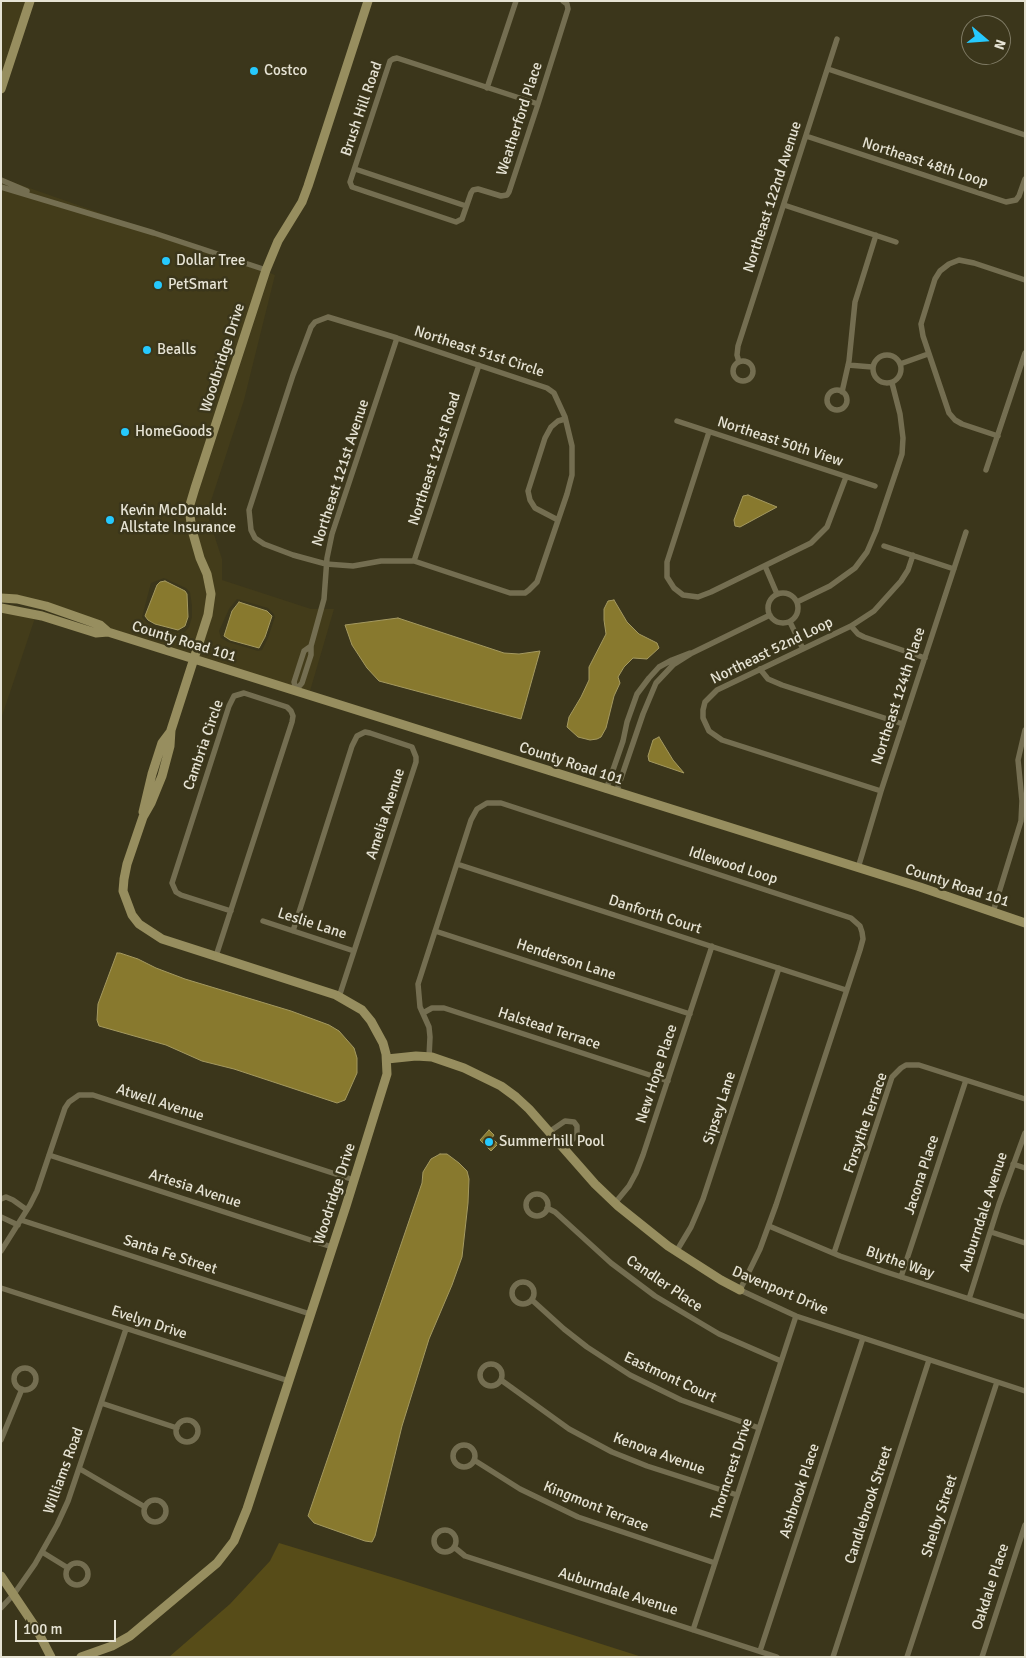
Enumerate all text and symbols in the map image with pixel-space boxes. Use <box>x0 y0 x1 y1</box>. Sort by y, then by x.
north arrow <box>961 15 1011 65</box>
text: N <box>990 37 1009 52</box>
street label: Brush Hill Road <box>337 59 387 159</box>
street label: Weatherford Place <box>493 60 547 178</box>
place label: Costco <box>264 62 307 80</box>
marker: Costco <box>248 65 260 77</box>
street label: Northeast 122nd Avenue <box>740 119 806 275</box>
street label: Northeast 48th Loop <box>860 134 990 192</box>
place label: Dollar Tree <box>176 252 246 270</box>
marker: Dollar Tree <box>160 255 172 267</box>
place label: PetSmart <box>168 276 228 294</box>
marker: PetSmart <box>152 279 164 291</box>
street label: Woodbridge Drive <box>197 301 249 415</box>
street label: Northeast 51st Circle <box>412 322 546 382</box>
place label: Bealls <box>157 341 196 359</box>
marker: Bealls <box>141 344 153 356</box>
street label: Northeast 121st Road <box>405 390 465 528</box>
street label: Northeast 121st Avenue <box>309 397 373 549</box>
street label: Northeast 50th View <box>715 413 845 471</box>
place label: HomeGoods <box>135 423 212 441</box>
marker: HomeGoods <box>119 426 131 438</box>
place label: Kevin McDonald: Allstate Insurance <box>120 502 236 537</box>
marker: Kevin McDonald: Allstate Insurance <box>104 514 116 526</box>
street label: Northeast 52nd Loop <box>708 614 836 688</box>
street label: County Road 101 <box>130 618 238 666</box>
street label: Northeast 124th Place <box>868 625 930 767</box>
street label: Cambria Circle <box>180 697 228 793</box>
street label: County Road 101 <box>517 739 625 789</box>
street label: Amelia Avenue <box>363 766 409 862</box>
street label: Idlewood Loop <box>686 843 780 889</box>
street label: County Road 101 <box>903 861 1011 911</box>
street label: Danforth Court <box>606 892 704 938</box>
street label: Leslie Lane <box>275 904 349 944</box>
street label: Henderson Lane <box>514 935 618 985</box>
street label: Halstead Terrace <box>495 1004 603 1054</box>
street label: New Hope Place <box>632 1022 682 1126</box>
street label: Sipsey Lane <box>700 1069 740 1147</box>
street label: Forsythe Terrace <box>840 1070 892 1176</box>
street label: Atwell Avenue <box>114 1080 206 1126</box>
place label: Summerhill Pool <box>499 1133 605 1151</box>
street label: Jacona Place <box>901 1133 943 1217</box>
marker: Summerhill Pool <box>483 1136 495 1148</box>
street label: Woodridge Drive <box>310 1141 360 1247</box>
street label: Auburndale Avenue <box>956 1150 1012 1274</box>
street label: Artesia Avenue <box>147 1166 243 1212</box>
street label: Santa Fe Street <box>121 1231 219 1279</box>
street label: Blythe Way <box>863 1243 937 1283</box>
street label: Candler Place <box>622 1252 706 1316</box>
street label: Davenport Drive <box>729 1263 831 1319</box>
street label: Evelyn Drive <box>109 1302 189 1344</box>
street label: Eastmont Court <box>621 1349 719 1407</box>
street label: Thorncrest Drive <box>707 1416 757 1522</box>
street label: Williams Road <box>40 1425 88 1517</box>
street label: Kenova Avenue <box>611 1429 707 1479</box>
street label: Ashbrook Place <box>776 1441 824 1541</box>
street label: Candlebrook Street <box>841 1444 897 1566</box>
street label: Shelby Street <box>918 1472 962 1560</box>
street label: Kingmont Terrace <box>541 1478 651 1536</box>
street label: Oakdale Place <box>969 1541 1013 1633</box>
street label: Auburndale Avenue <box>556 1564 680 1620</box>
scale bar <box>18 1610 119 1642</box>
text: 100 m <box>23 1620 63 1638</box>

